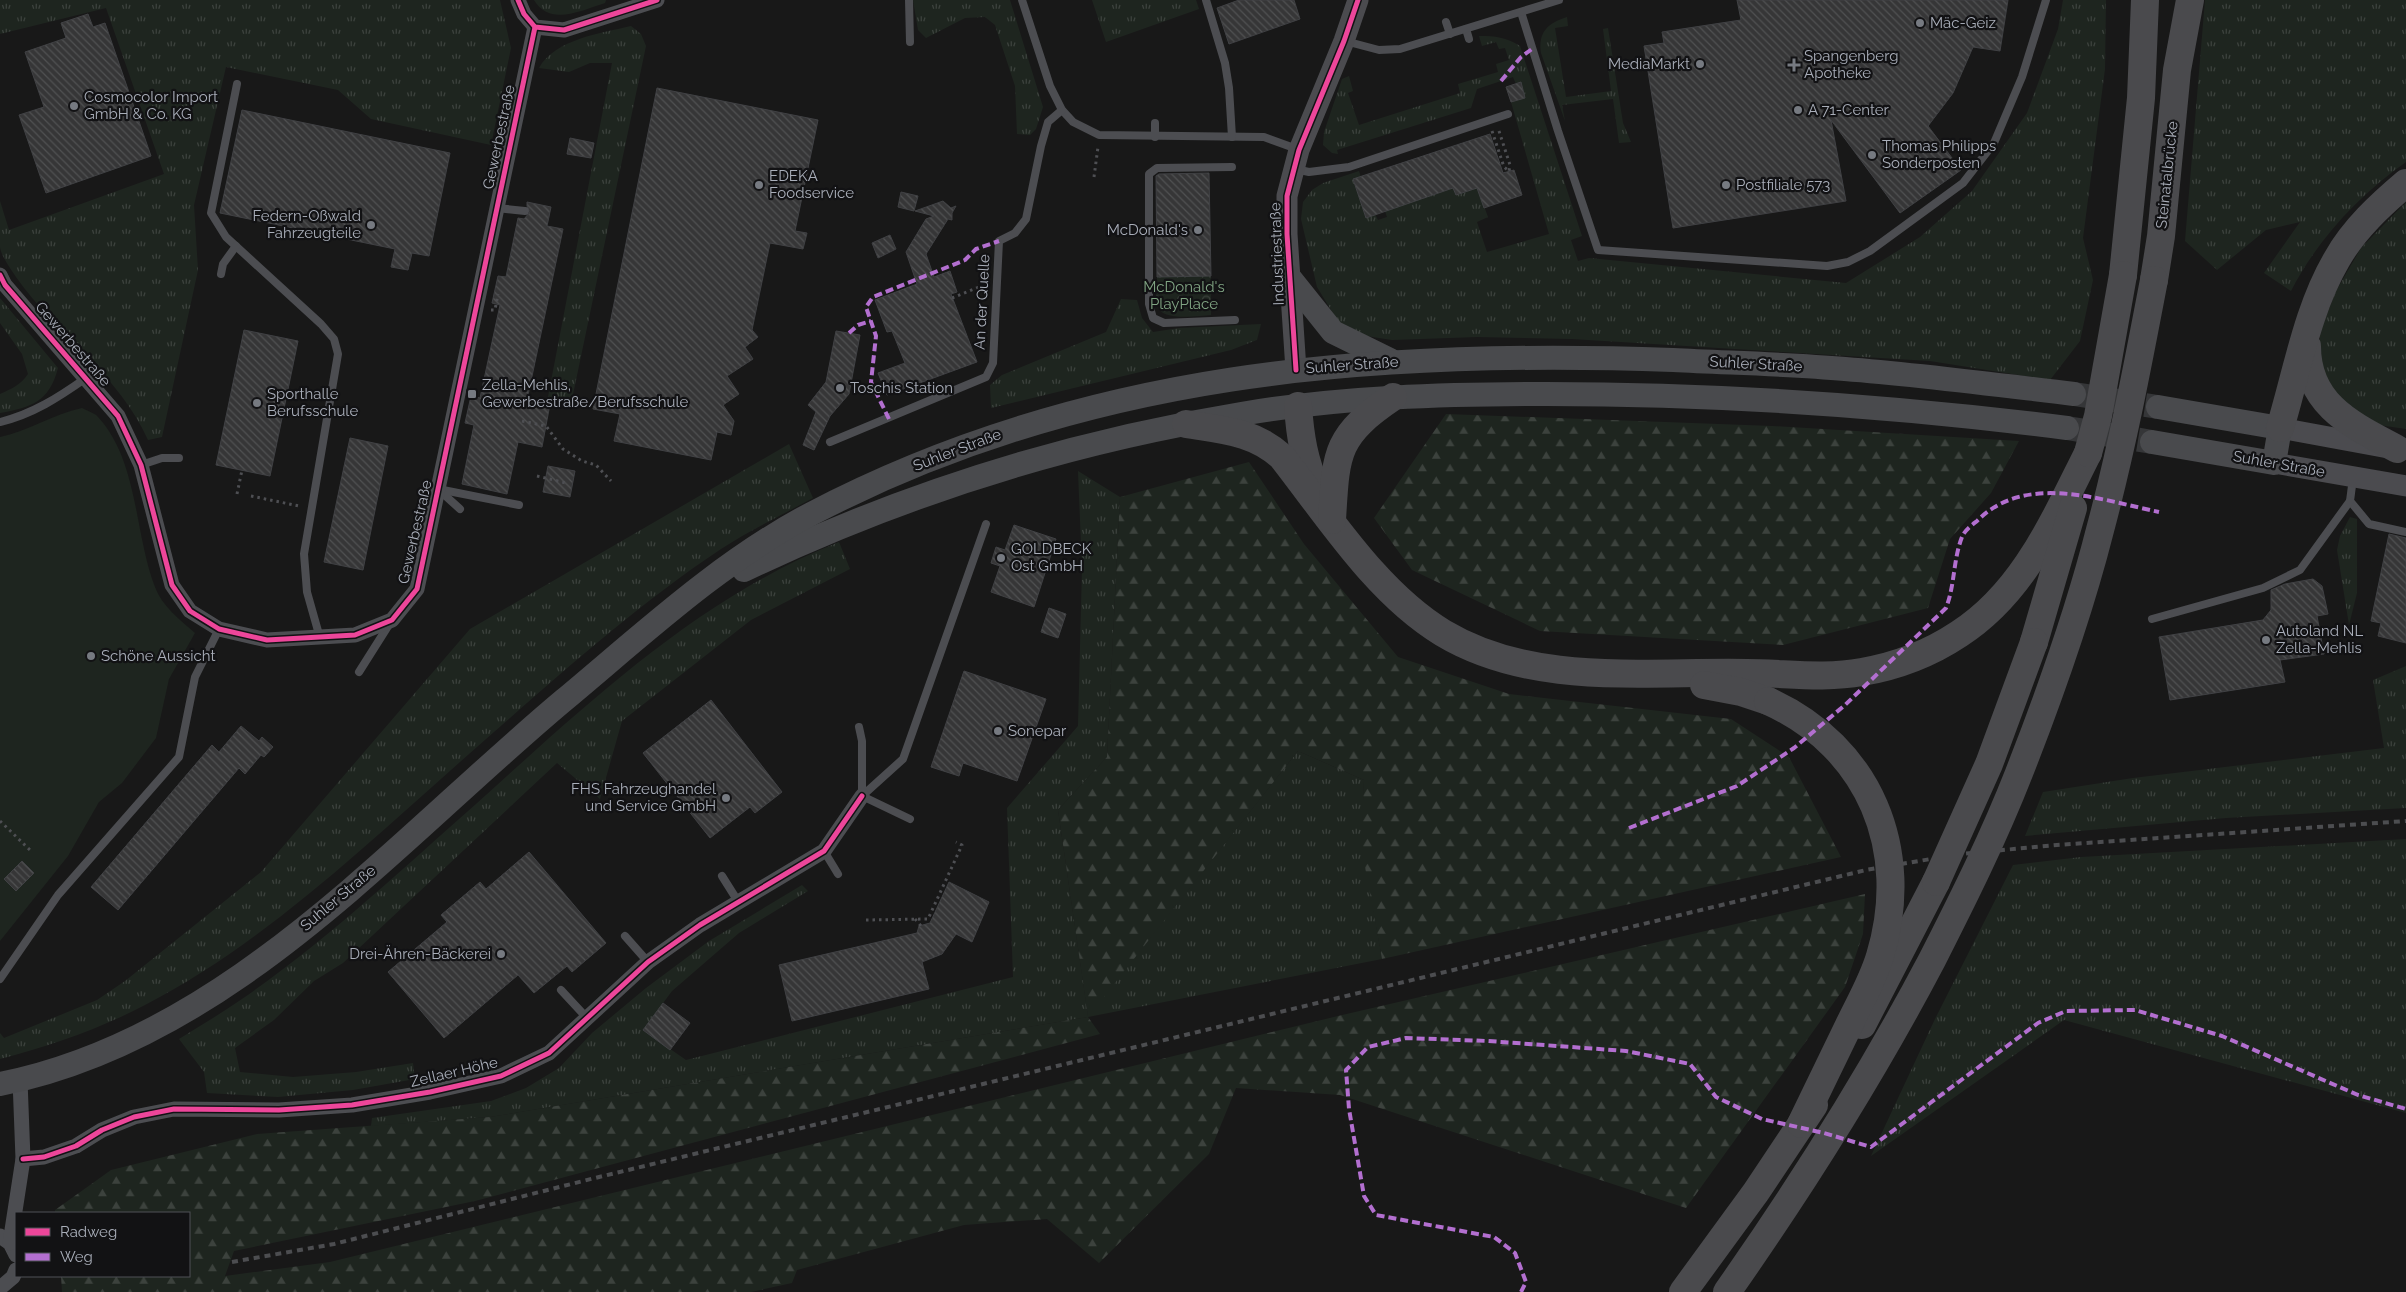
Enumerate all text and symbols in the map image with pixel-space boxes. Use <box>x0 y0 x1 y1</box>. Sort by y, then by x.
place label: Mäc-Geiz <box>1930 14 1996 32</box>
marker: Mäc-Geiz <box>1914 17 1926 29</box>
place label: Spangenberg Apotheke <box>1804 47 1899 82</box>
place label: MediaMarkt <box>1608 55 1690 73</box>
marker: MediaMarkt <box>1694 58 1706 70</box>
marker: Spangenberg Apotheke <box>1788 59 1800 71</box>
street label: Gewerbestraße <box>479 83 519 191</box>
place label: Cosmocolor Import GmbH & Co. KG <box>84 88 218 123</box>
marker: Cosmocolor Import GmbH & Co. KG <box>68 100 80 112</box>
place label: A 71-Center <box>1808 101 1890 119</box>
marker: A 71-Center <box>1792 104 1804 116</box>
street label: Steinatalbrücke <box>2152 120 2182 230</box>
place label: Thomas Philipps Sonderposten <box>1882 137 1996 172</box>
marker: Thomas Philipps Sonderposten <box>1866 149 1878 161</box>
place label: EDEKA Foodservice <box>769 167 854 202</box>
place label: Postfiliale 573 <box>1736 176 1830 194</box>
marker: EDEKA Foodservice <box>753 179 765 191</box>
marker: Postfiliale 573 <box>1720 179 1732 191</box>
street label: Industriestraße <box>1266 202 1288 306</box>
place label: Federn-Oßwald Fahrzeugteile <box>253 207 361 242</box>
marker: Federn-Oßwald Fahrzeugteile <box>365 219 377 231</box>
place label: McDonald's <box>1107 221 1188 239</box>
marker: McDonald's <box>1192 224 1204 236</box>
street label: An der Quelle <box>971 254 993 350</box>
park label: McDonald's PlayPlace <box>1143 278 1225 313</box>
street label: Gewerbestraße <box>31 298 115 390</box>
street label: Suhler Straße <box>1305 353 1399 377</box>
street label: Suhler Straße <box>1709 353 1803 375</box>
place label: Zella-Mehlis, Gewerbestraße/Berufsschule <box>482 376 689 411</box>
place label: Toschis Station <box>850 379 953 397</box>
marker: Toschis Station <box>834 382 846 394</box>
place label: Sporthalle Berufsschule <box>267 385 358 420</box>
marker: Zella-Mehlis, Gewerbestraße/Berufsschule <box>466 388 478 400</box>
marker: Sporthalle Berufsschule <box>251 397 263 409</box>
street label: Suhler Straße <box>910 425 1004 475</box>
street label: Suhler Straße <box>2232 447 2326 481</box>
street label: Gewerbestraße <box>394 478 436 586</box>
place label: GOLDBECK Ost GmbH <box>1011 540 1092 575</box>
marker: GOLDBECK Ost GmbH <box>995 552 1007 564</box>
place label: Autoland NL Zella-Mehlis <box>2276 622 2363 657</box>
marker: Autoland NL Zella-Mehlis <box>2260 634 2272 646</box>
place label: Schöne Aussicht <box>101 647 216 665</box>
marker: Schöne Aussicht <box>85 650 97 662</box>
place label: Sonepar <box>1008 722 1067 740</box>
marker: Sonepar <box>992 725 1004 737</box>
place label: FHS Fahrzeughandel und Service GmbH <box>571 780 717 815</box>
marker: FHS Fahrzeughandel und Service GmbH <box>720 792 732 804</box>
street label: Suhler Straße <box>297 861 379 935</box>
place label: Drei-Ähren-Bäckerei <box>349 944 491 963</box>
marker: Drei-Ähren-Bäckerei <box>495 948 507 960</box>
street label: Zellaer Höhe <box>408 1053 500 1091</box>
legend <box>15 1212 190 1277</box>
text: Radweg <box>60 1223 117 1241</box>
text: Weg <box>60 1248 93 1266</box>

